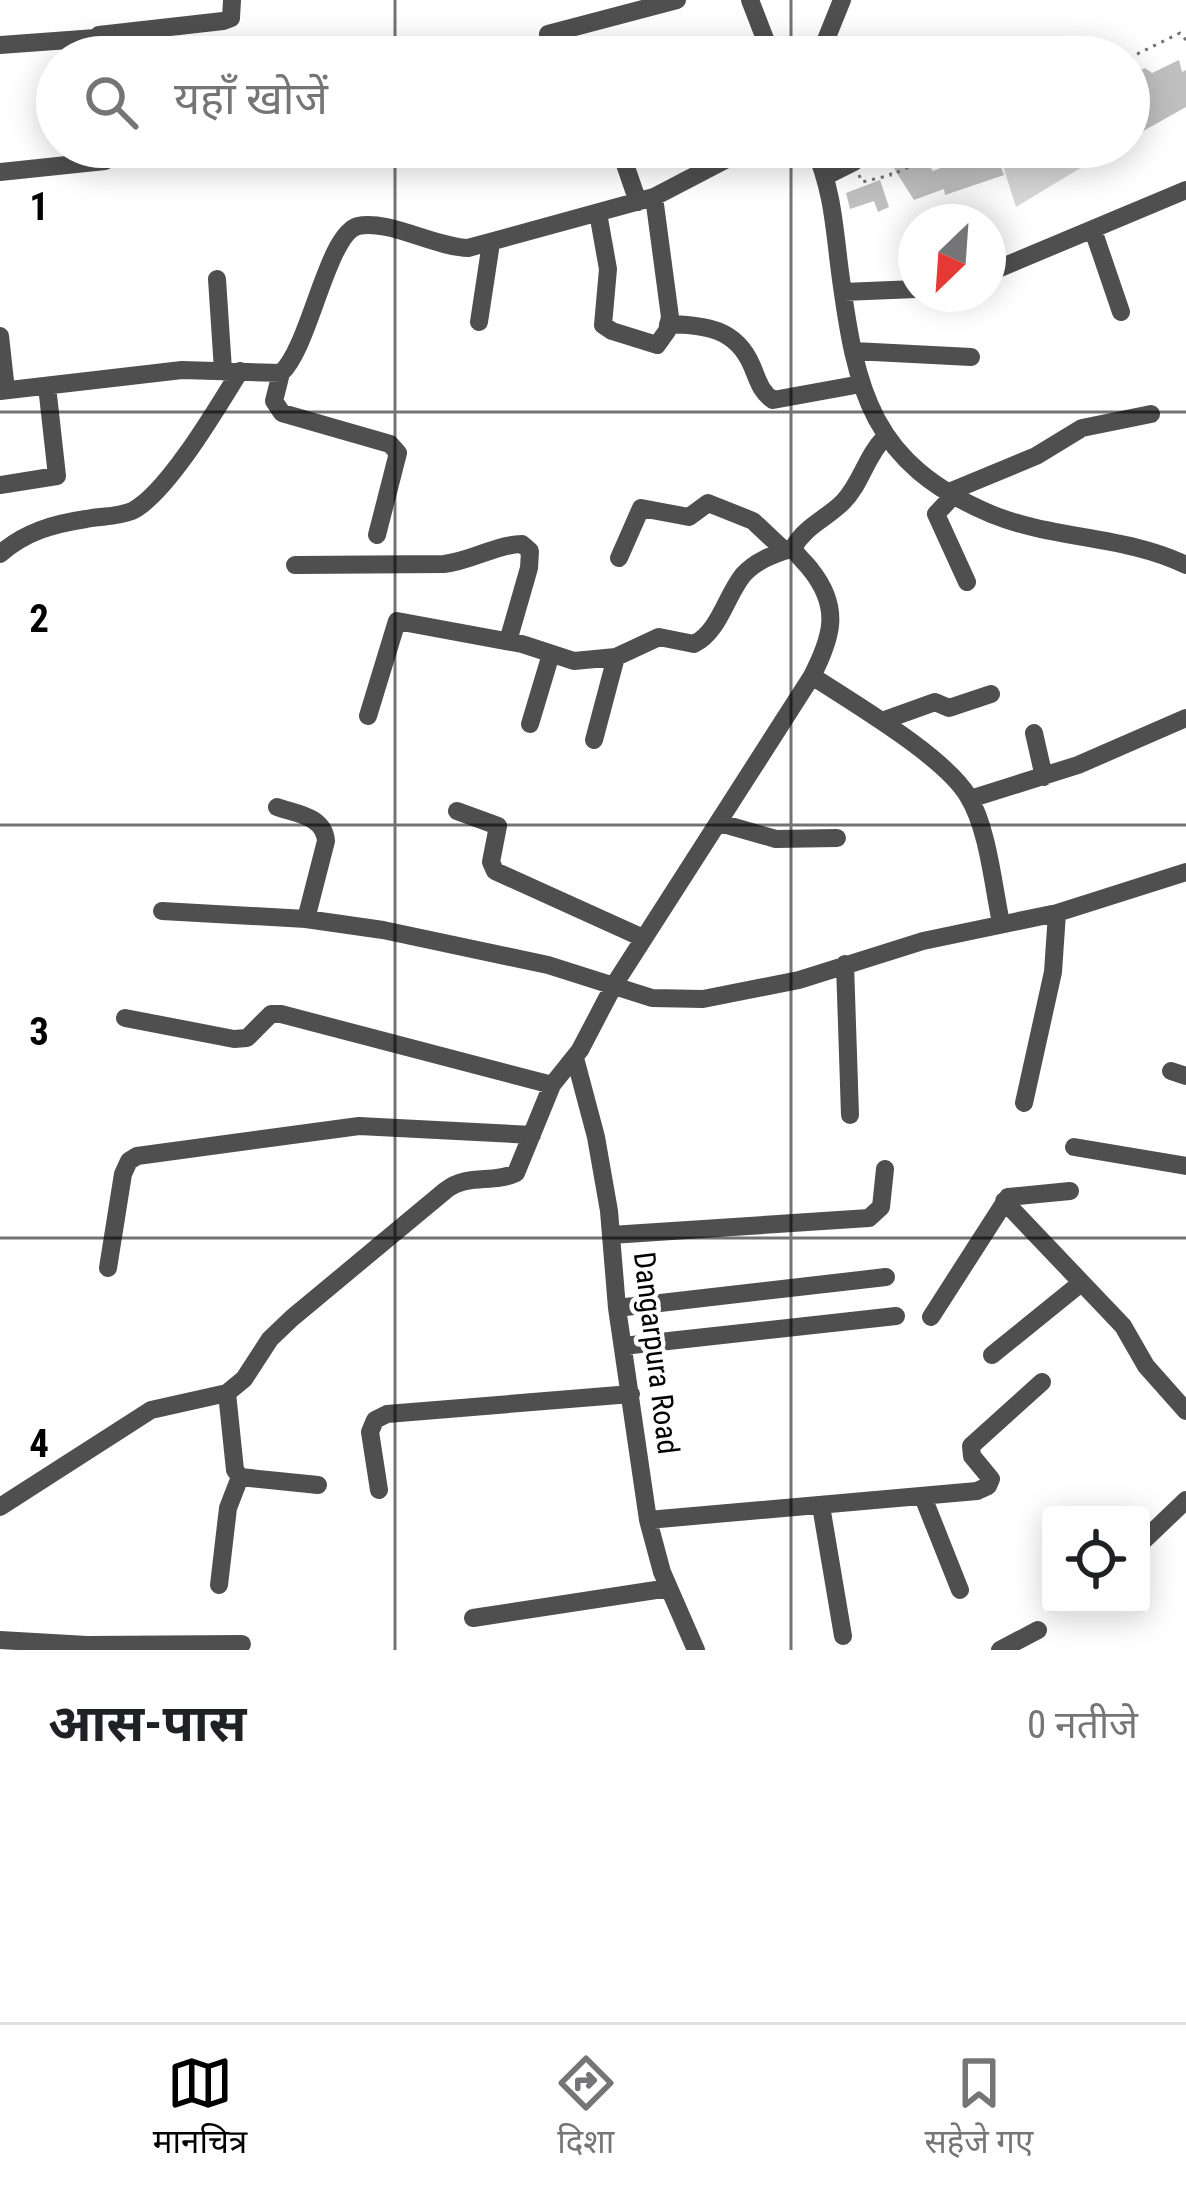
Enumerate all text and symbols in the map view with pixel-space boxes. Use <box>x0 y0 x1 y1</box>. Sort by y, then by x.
search box <box>36 36 1150 168</box>
icon: search <box>78 69 144 135</box>
text: यहाँ खोजें <box>174 72 328 125</box>
text: 1 <box>29 184 49 230</box>
north arrow <box>898 204 1006 312</box>
text: 2 <box>29 596 49 642</box>
text: 3 <box>29 1009 49 1055</box>
street label: Dangarpura Road <box>627 1250 686 1456</box>
text: 4 <box>29 1421 49 1467</box>
map controls <box>1042 1506 1150 1614</box>
button: locate <box>1042 1506 1150 1614</box>
text: आस-पास <box>48 1694 246 1753</box>
text: 0 नतीजे <box>1027 1702 1138 1748</box>
tab: मानचित्र <box>153 2050 247 2166</box>
tab: दिशा <box>553 2050 619 2166</box>
tab: सहेजे गए <box>924 2050 1033 2166</box>

